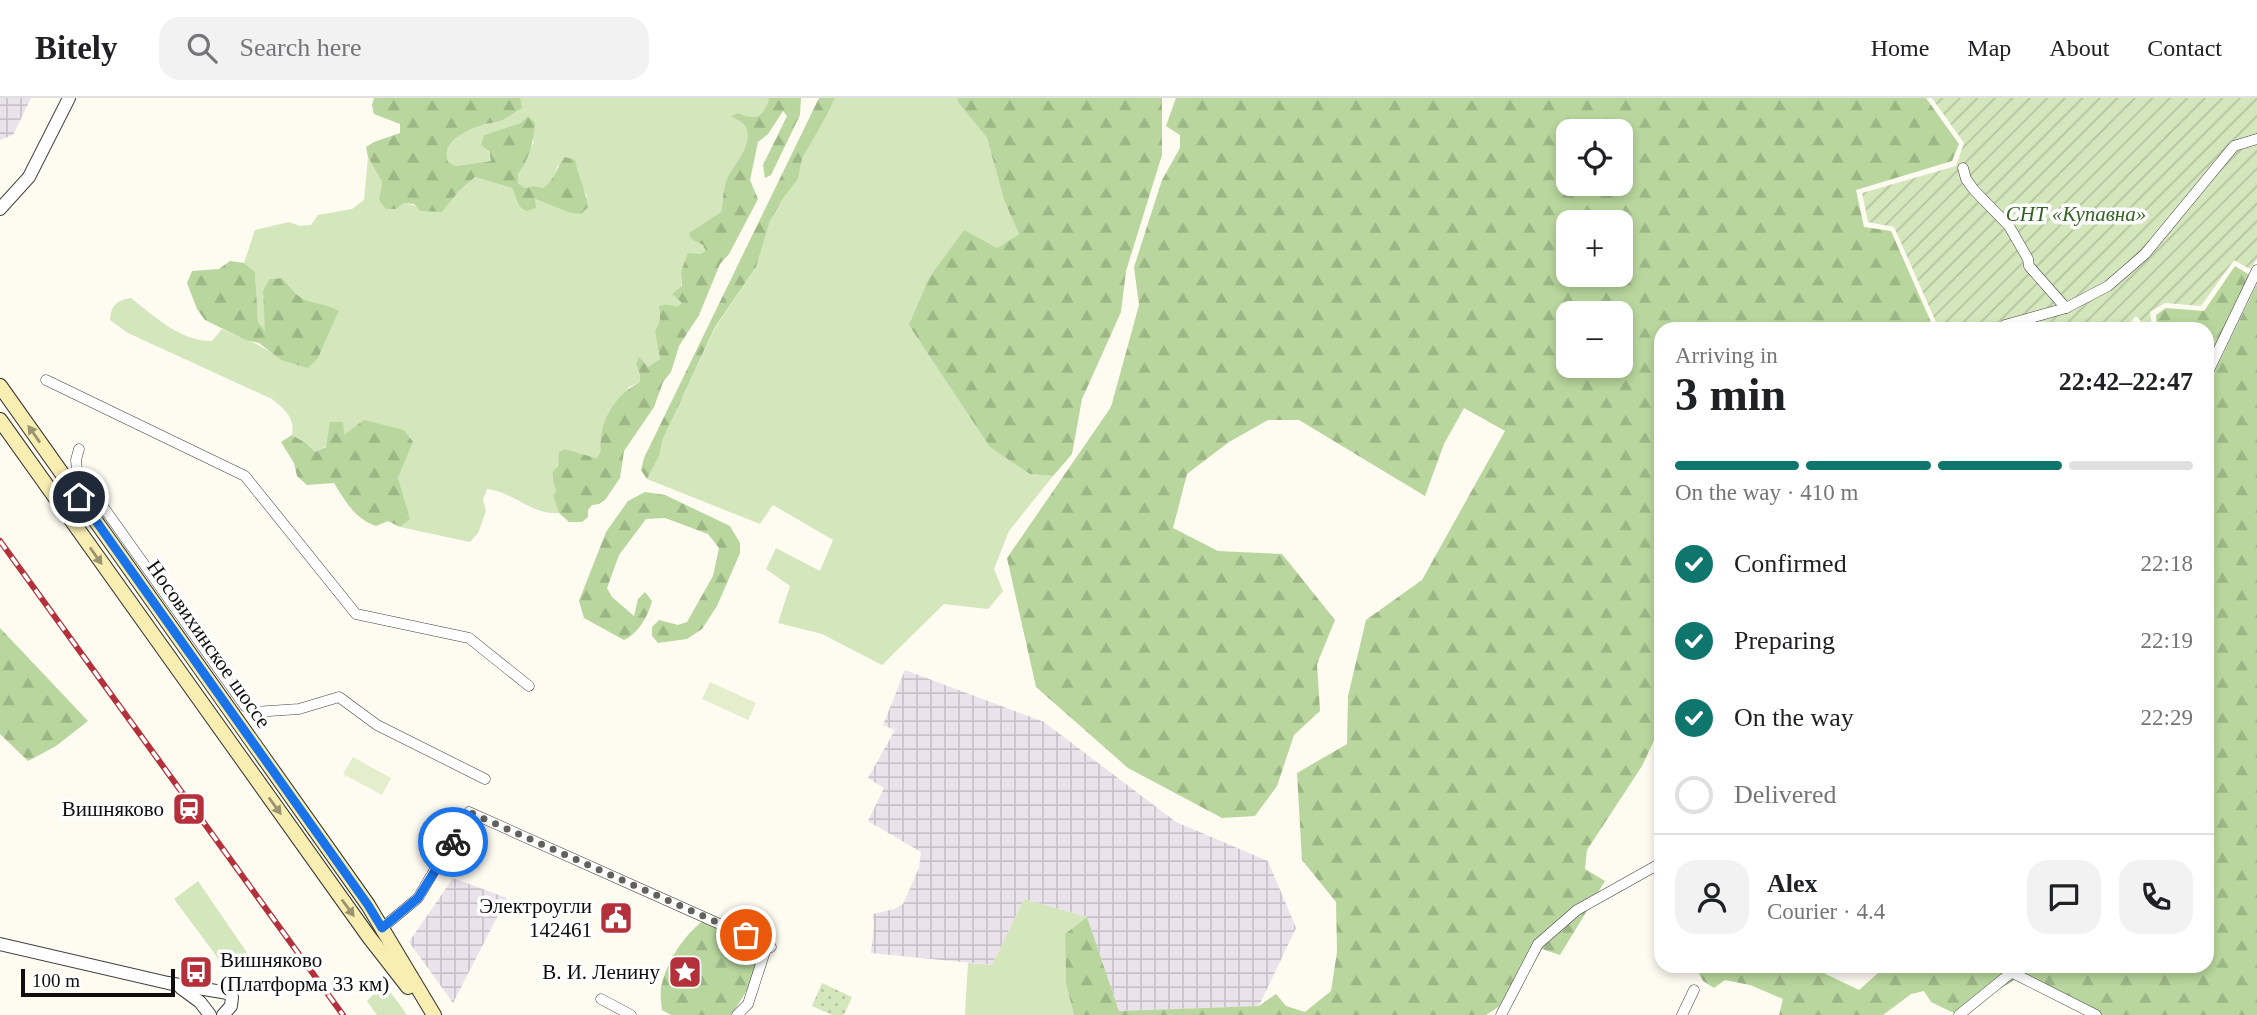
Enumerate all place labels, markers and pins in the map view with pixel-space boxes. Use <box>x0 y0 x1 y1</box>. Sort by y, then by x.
pin <box>49 467 109 527</box>
station icon: Вишняково <box>170 790 208 828</box>
place label: Вишняково <box>62 797 164 821</box>
place label: Электроугли 142461 <box>479 894 592 942</box>
public building icon: Электроугли 142461 <box>597 899 635 937</box>
pin <box>716 905 776 965</box>
place label: Вишняково (Платформа 33 км) <box>220 948 389 996</box>
bus stop icon: Вишняково (Платформа 33 км) <box>177 953 215 991</box>
place icon: В. И. Ленину <box>666 953 704 991</box>
place label: В. И. Ленину <box>542 960 660 984</box>

